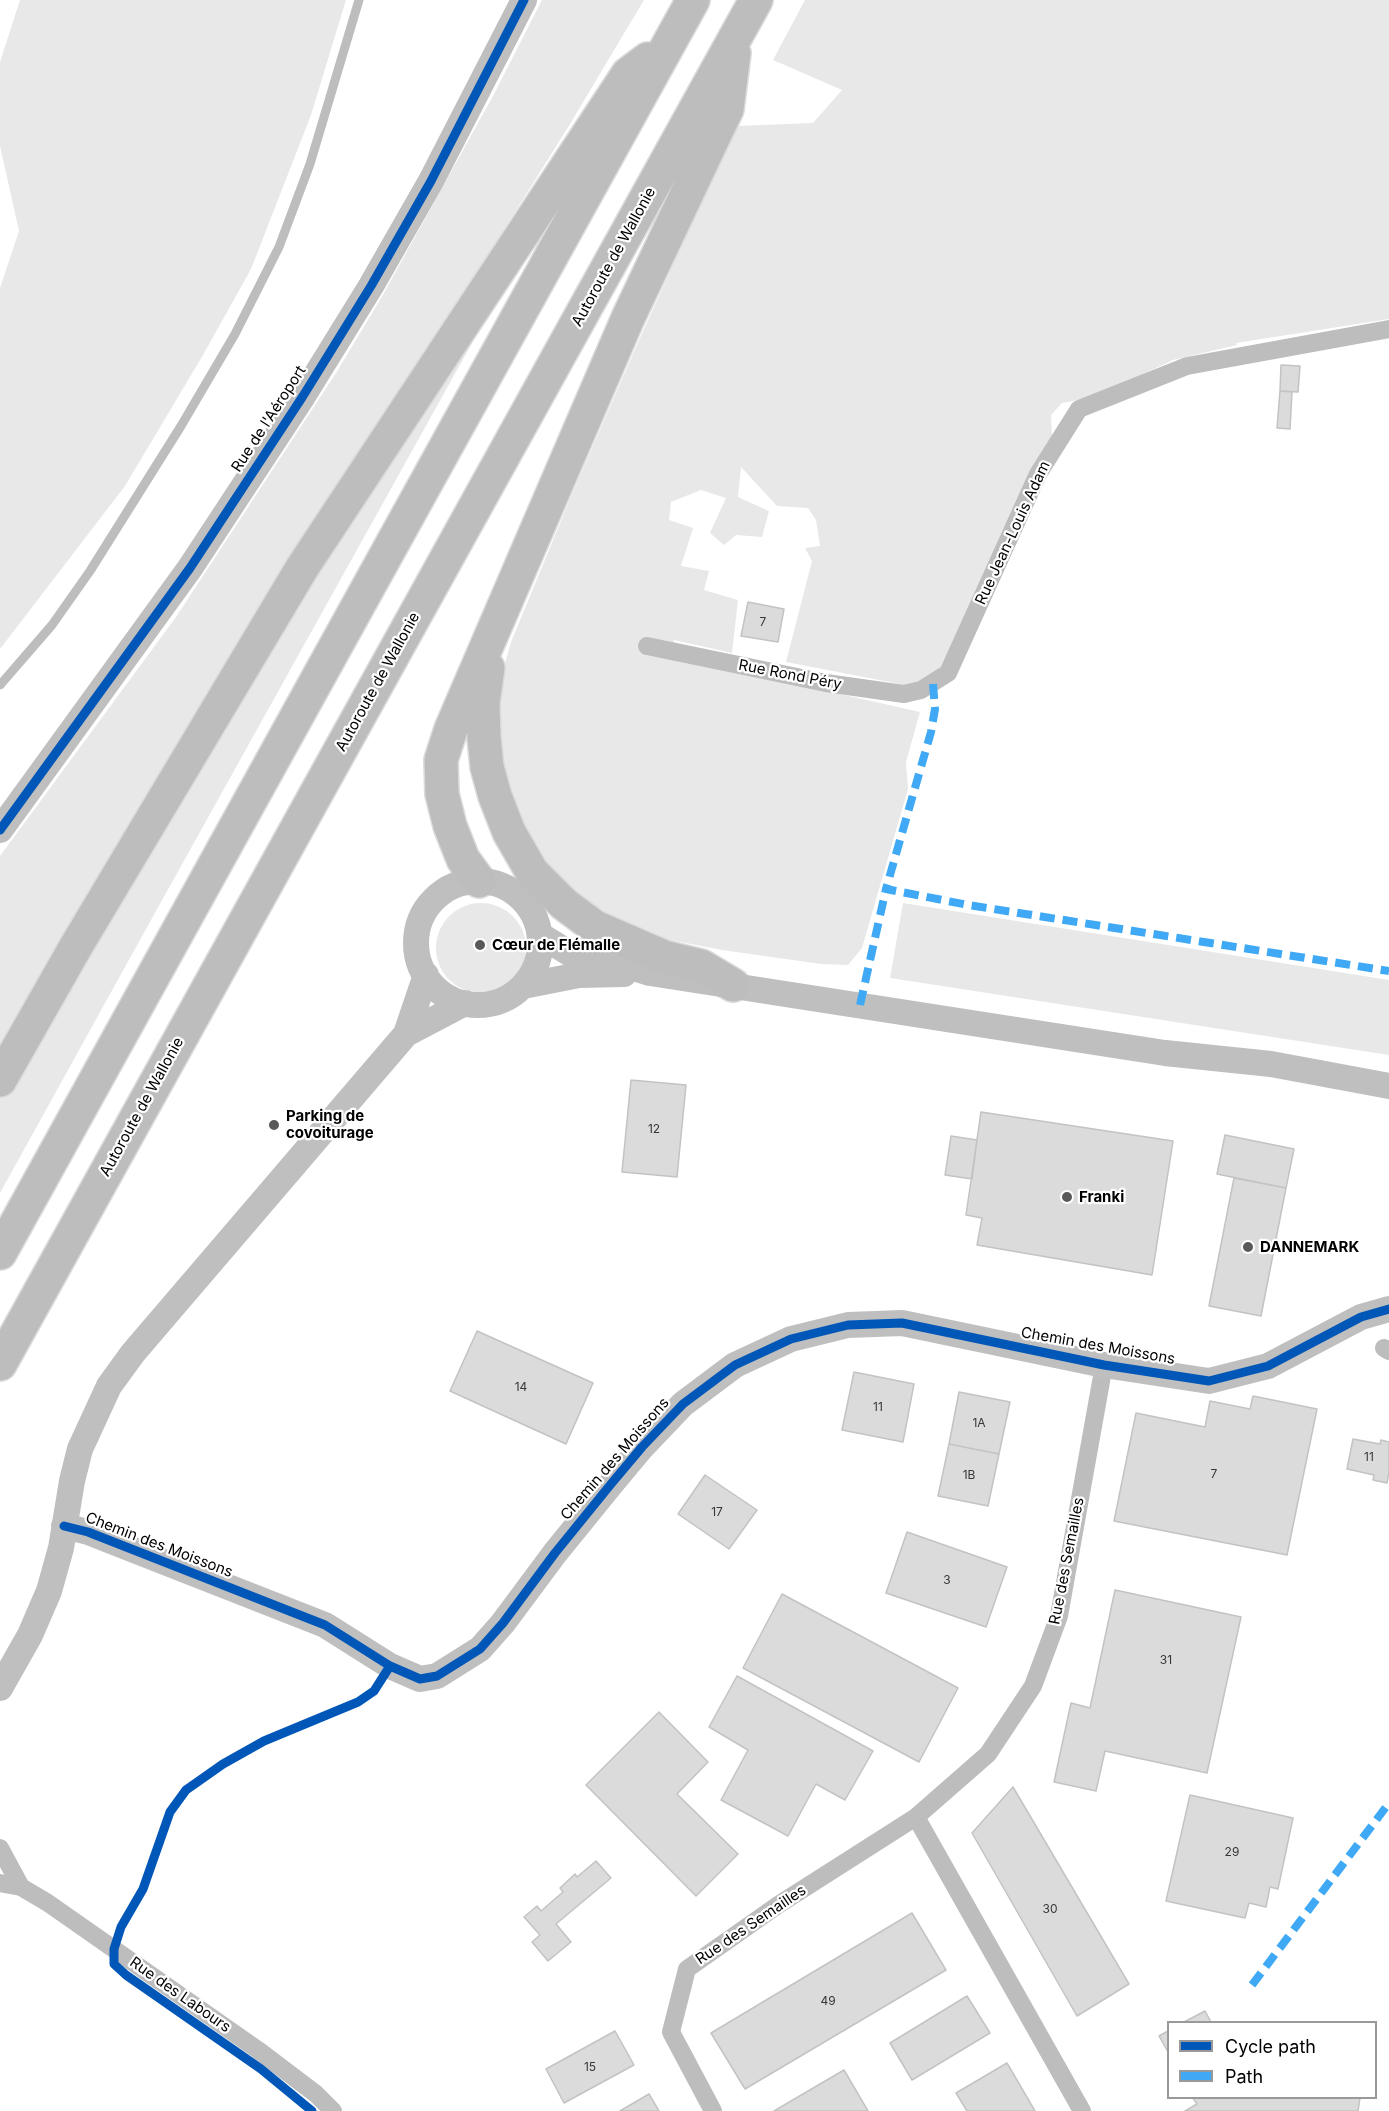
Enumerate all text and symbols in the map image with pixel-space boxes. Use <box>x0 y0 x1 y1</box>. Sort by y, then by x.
street label: Autoroute de Wallonie <box>568 184 660 330</box>
street label: Rue de l'Aéroport <box>228 363 310 475</box>
street label: Rue Jean-Louis Adam <box>972 458 1054 608</box>
street label: Autoroute de Wallonie <box>332 609 424 755</box>
house number: 7 <box>760 615 766 629</box>
street label: Rue Rond Péry <box>737 656 843 694</box>
place label: Cœur de Flémalle <box>492 936 620 954</box>
marker: Cœur de Flémalle <box>473 938 487 952</box>
street label: Autoroute de Wallonie <box>96 1034 188 1180</box>
place label: Parking de covoiturage <box>286 1107 374 1142</box>
marker: Parking de covoiturage <box>267 1118 281 1132</box>
house number: 12 <box>648 1122 660 1136</box>
place label: Franki <box>1079 1188 1124 1206</box>
marker: Franki <box>1060 1190 1074 1204</box>
place label: DANNEMARK <box>1260 1238 1359 1256</box>
marker: DANNEMARK <box>1241 1240 1255 1254</box>
street label: Chemin des Moissons <box>1019 1324 1177 1368</box>
house number: 14 <box>515 1380 527 1394</box>
street label: Chemin des Moissons <box>557 1394 673 1524</box>
house number: 11 <box>873 1400 883 1414</box>
house number: 1A <box>972 1416 986 1430</box>
house number: 11 <box>1364 1450 1374 1464</box>
house number: 7 <box>1211 1467 1217 1481</box>
house number: 1B <box>963 1468 975 1482</box>
street label: Rue des Semailles <box>1046 1496 1088 1626</box>
house number: 17 <box>711 1505 723 1519</box>
street label: Chemin des Moissons <box>83 1509 235 1581</box>
house number: 3 <box>943 1573 951 1587</box>
house number: 31 <box>1160 1653 1172 1667</box>
house number: 29 <box>1225 1845 1239 1859</box>
street label: Rue des Semailles <box>692 1881 810 1969</box>
house number: 30 <box>1043 1902 1057 1916</box>
street label: Rue des Labours <box>126 1953 234 2037</box>
house number: 49 <box>820 1994 836 2008</box>
legend <box>1167 2021 1377 2099</box>
text: Cycle path <box>1225 2036 1316 2057</box>
house number: 15 <box>584 2060 596 2074</box>
text: Path <box>1225 2066 1263 2087</box>

